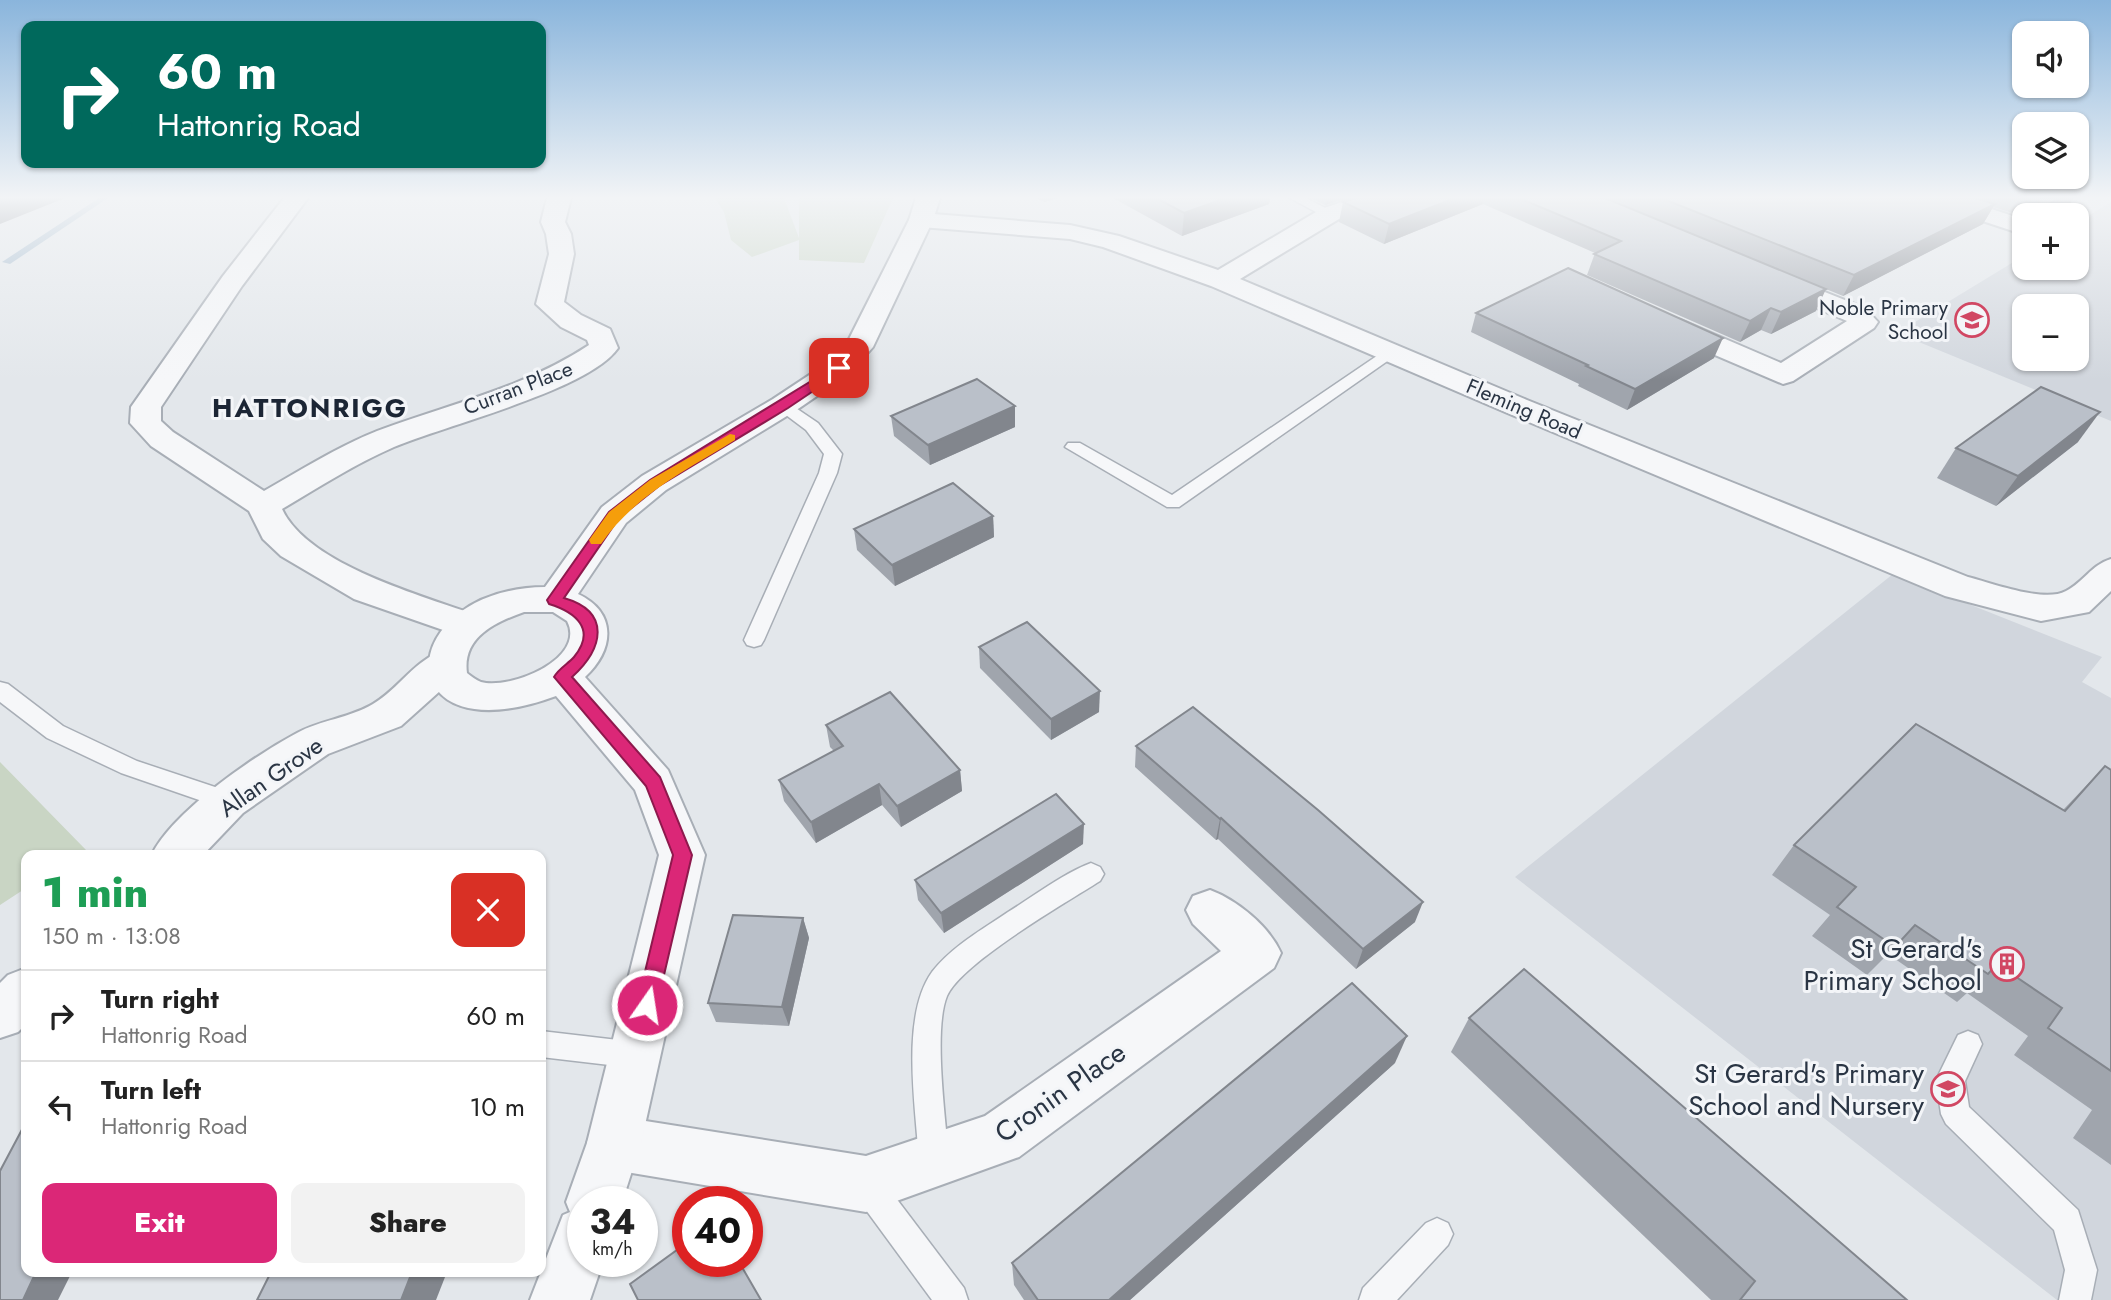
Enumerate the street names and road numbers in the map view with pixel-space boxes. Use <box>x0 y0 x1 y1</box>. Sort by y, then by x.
street label: Curran Place <box>459 353 577 423</box>
street label: Fleming Road <box>1462 371 1586 447</box>
street label: Allan Grove <box>212 728 330 825</box>
street label: Cronin Place <box>986 1032 1134 1153</box>

